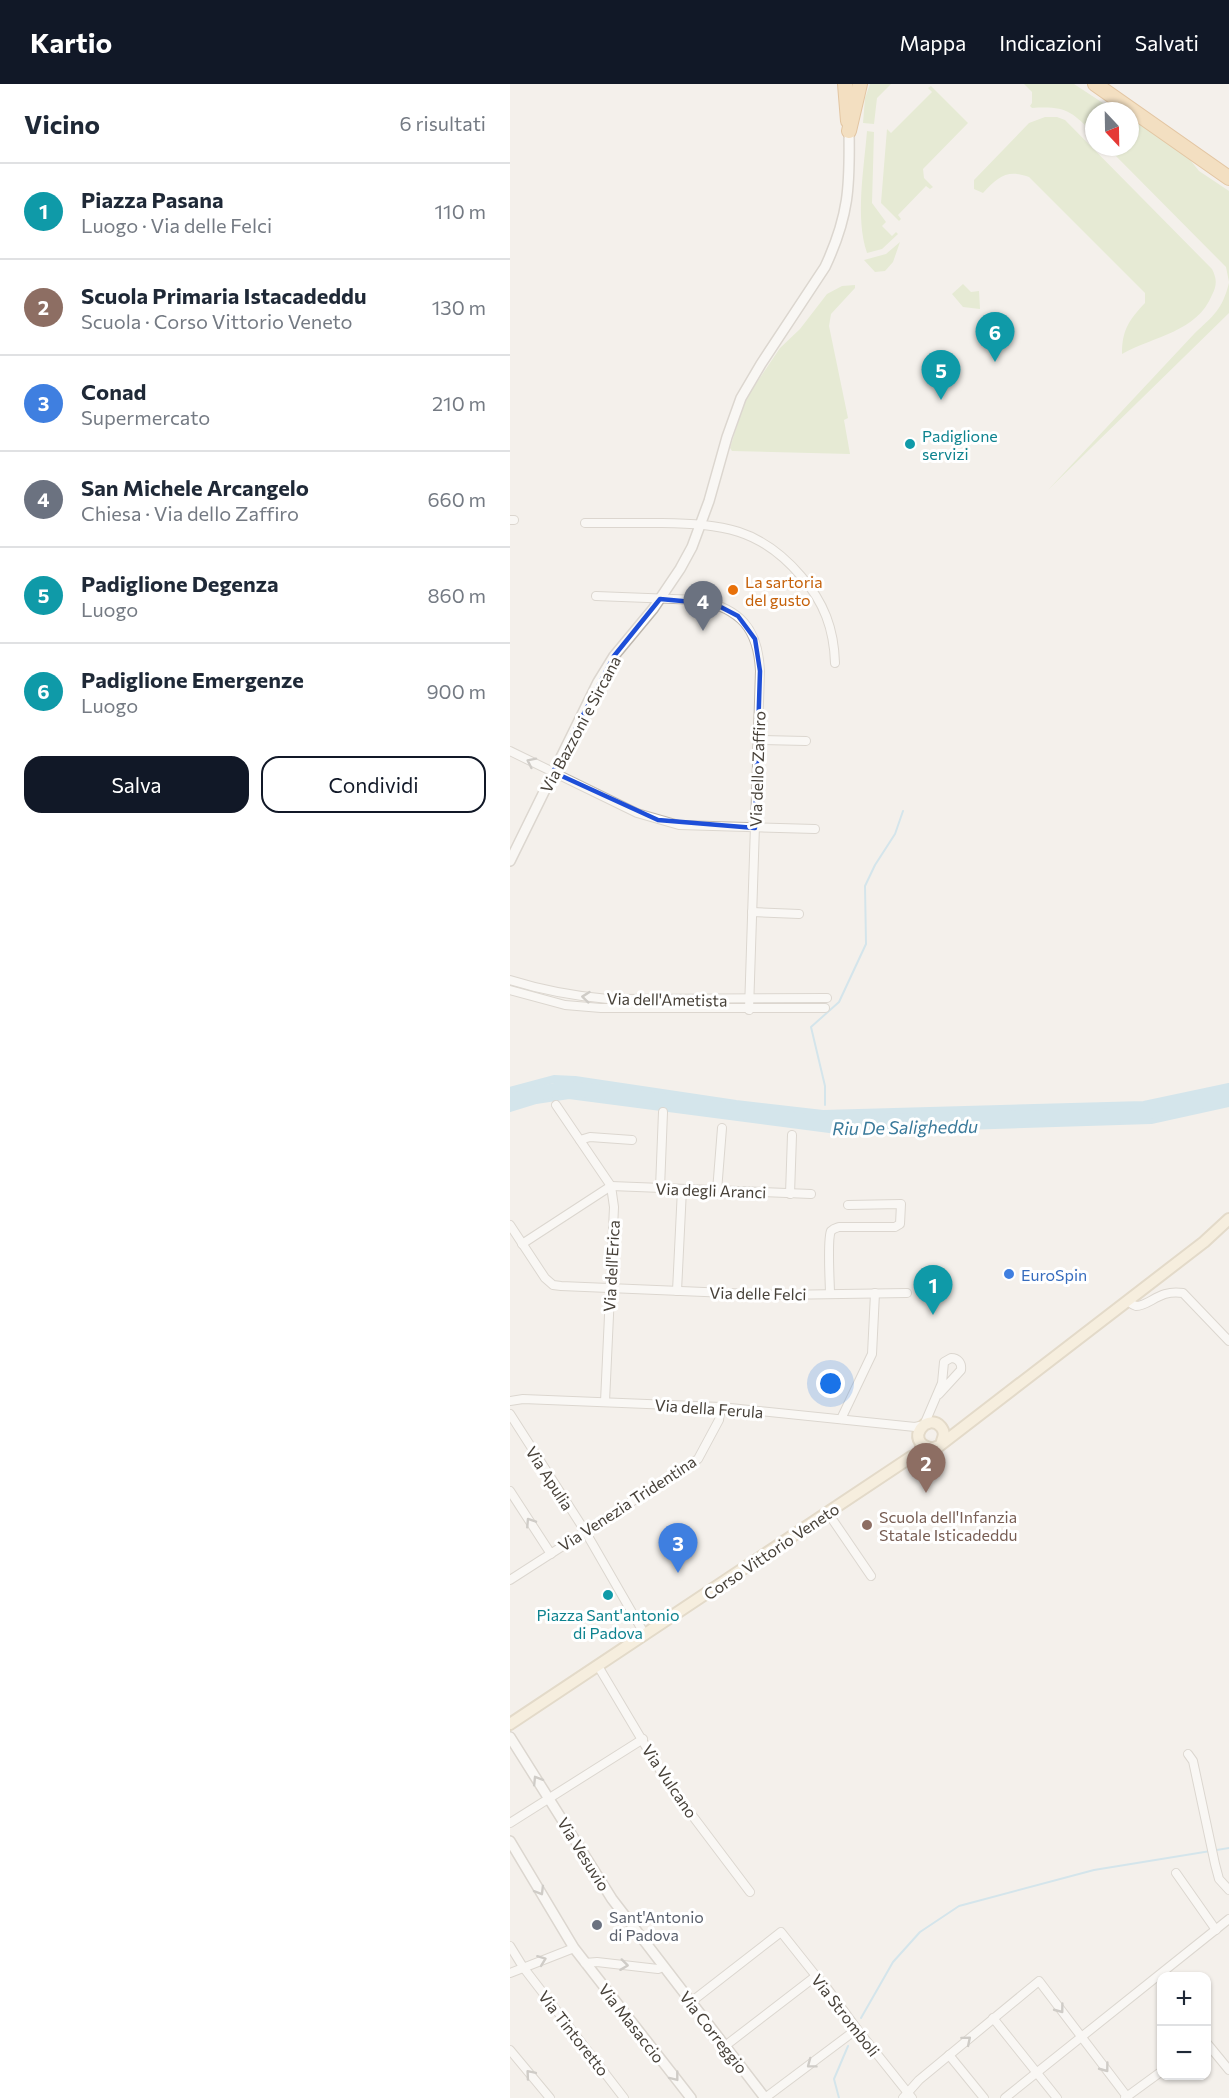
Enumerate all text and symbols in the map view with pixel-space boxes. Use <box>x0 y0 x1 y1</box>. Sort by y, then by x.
text: Kartio <box>30 25 112 59</box>
text: Mappa <box>899 30 966 55</box>
text: Indicazioni <box>999 30 1102 55</box>
text: Salvati <box>1135 30 1199 55</box>
north arrow <box>1085 102 1139 156</box>
text: Vicino <box>24 108 100 139</box>
text: 6 risultati <box>400 111 486 135</box>
text: Piazza Pasana <box>81 186 224 213</box>
text: 1 <box>39 199 48 223</box>
text: 110 m <box>435 199 486 223</box>
text: Luogo · Via delle Felci <box>81 213 272 237</box>
text: Scuola Primaria Istacadeddu <box>81 282 367 309</box>
text: 2 <box>38 295 49 319</box>
text: 130 m <box>432 295 486 319</box>
text: Scuola · Corso Vittorio Veneto <box>81 309 353 333</box>
pin: 6 <box>976 312 1014 362</box>
pin: 5 <box>922 350 960 400</box>
text: Conad <box>81 378 146 405</box>
text: 3 <box>38 391 49 415</box>
text: 210 m <box>432 391 486 415</box>
text: Supermercato <box>81 405 210 429</box>
place label: Padiglione servizi <box>922 426 998 463</box>
marker: Padiglione servizi <box>903 437 917 451</box>
text: San Michele Arcangelo <box>81 474 309 501</box>
text: 4 <box>37 487 50 511</box>
text: 660 m <box>427 487 486 511</box>
text: Chiesa · Via dello Zaffiro <box>81 501 299 525</box>
text: Padiglione Degenza <box>81 570 279 597</box>
place label: La sartoria del gusto <box>745 572 823 609</box>
pin: 4 <box>684 582 722 631</box>
text: 5 <box>38 583 49 607</box>
text: 860 m <box>427 583 486 607</box>
marker: La sartoria del gusto <box>726 583 740 597</box>
text: Luogo <box>81 597 138 621</box>
street label: Via Bazzoni e Sircana <box>536 652 624 796</box>
text: Padiglione Emergenze <box>81 666 304 693</box>
text: 6 <box>37 679 50 703</box>
text: 900 m <box>426 679 486 703</box>
text: Luogo <box>81 693 138 717</box>
street label: Via dello Zaffiro <box>745 711 769 827</box>
button: Salva <box>24 756 249 813</box>
button: Condividi <box>261 756 486 813</box>
one-way arrow <box>527 757 538 769</box>
street label: Via dell'Ametista <box>606 988 728 1010</box>
one-way arrow <box>581 991 591 1004</box>
water label: Riu De Saligheddu <box>832 1115 978 1139</box>
street label: Via degli Aranci <box>655 1179 767 1201</box>
street label: Via dell'Erica <box>599 1220 623 1312</box>
place label: EuroSpin <box>1021 1265 1087 1284</box>
pin: 1 <box>914 1266 952 1315</box>
marker: EuroSpin <box>1002 1267 1016 1281</box>
street label: Via delle Felci <box>709 1283 807 1303</box>
your location <box>816 1369 845 1398</box>
street label: Via della Ferula <box>654 1395 764 1421</box>
street label: Via Apulia <box>522 1442 578 1514</box>
pin: 2 <box>906 1444 946 1493</box>
street label: Via Venezia Tridentina <box>555 1451 699 1555</box>
street label: Corso Vittorio Veneto <box>700 1499 842 1603</box>
place label: Scuola dell'Infanzia Statale Isticadeddu <box>879 1507 1017 1544</box>
one-way arrow <box>526 1518 538 1528</box>
marker: Scuola dell'Infanzia Statale Isticadeddu <box>860 1518 874 1532</box>
pin: 3 <box>658 1524 698 1573</box>
marker: Piazza Sant'antonio di Padova <box>601 1588 615 1602</box>
place label: Piazza Sant'antonio di Padova <box>537 1605 679 1642</box>
street label: Via Vulcano <box>638 1741 702 1821</box>
one-way arrow <box>533 1775 544 1786</box>
street label: Via Vesuvio <box>554 1814 614 1894</box>
one-way arrow <box>533 1885 544 1895</box>
place label: Sant'Antonio di Padova <box>609 1907 704 1944</box>
marker: Sant'Antonio di Padova <box>590 1918 604 1932</box>
one-way arrow <box>536 1955 547 1968</box>
one-way arrow <box>620 1958 629 1971</box>
street label: Via Stromboli <box>808 1970 884 2060</box>
map controls <box>1157 1972 1211 2080</box>
button: + <box>1157 1972 1211 2026</box>
street label: Via Masaccio <box>595 1980 669 2066</box>
street label: Via Tintoretto <box>535 1987 613 2079</box>
street label: Via Correggio <box>676 1987 752 2077</box>
one-way arrow <box>1053 2002 1064 2013</box>
button: − <box>1157 2026 1211 2080</box>
one-way arrow <box>960 2036 971 2047</box>
one-way arrow <box>806 2056 817 2067</box>
one-way arrow <box>1097 2061 1108 2072</box>
one-way arrow <box>526 2070 537 2081</box>
one-way arrow <box>667 2071 678 2082</box>

